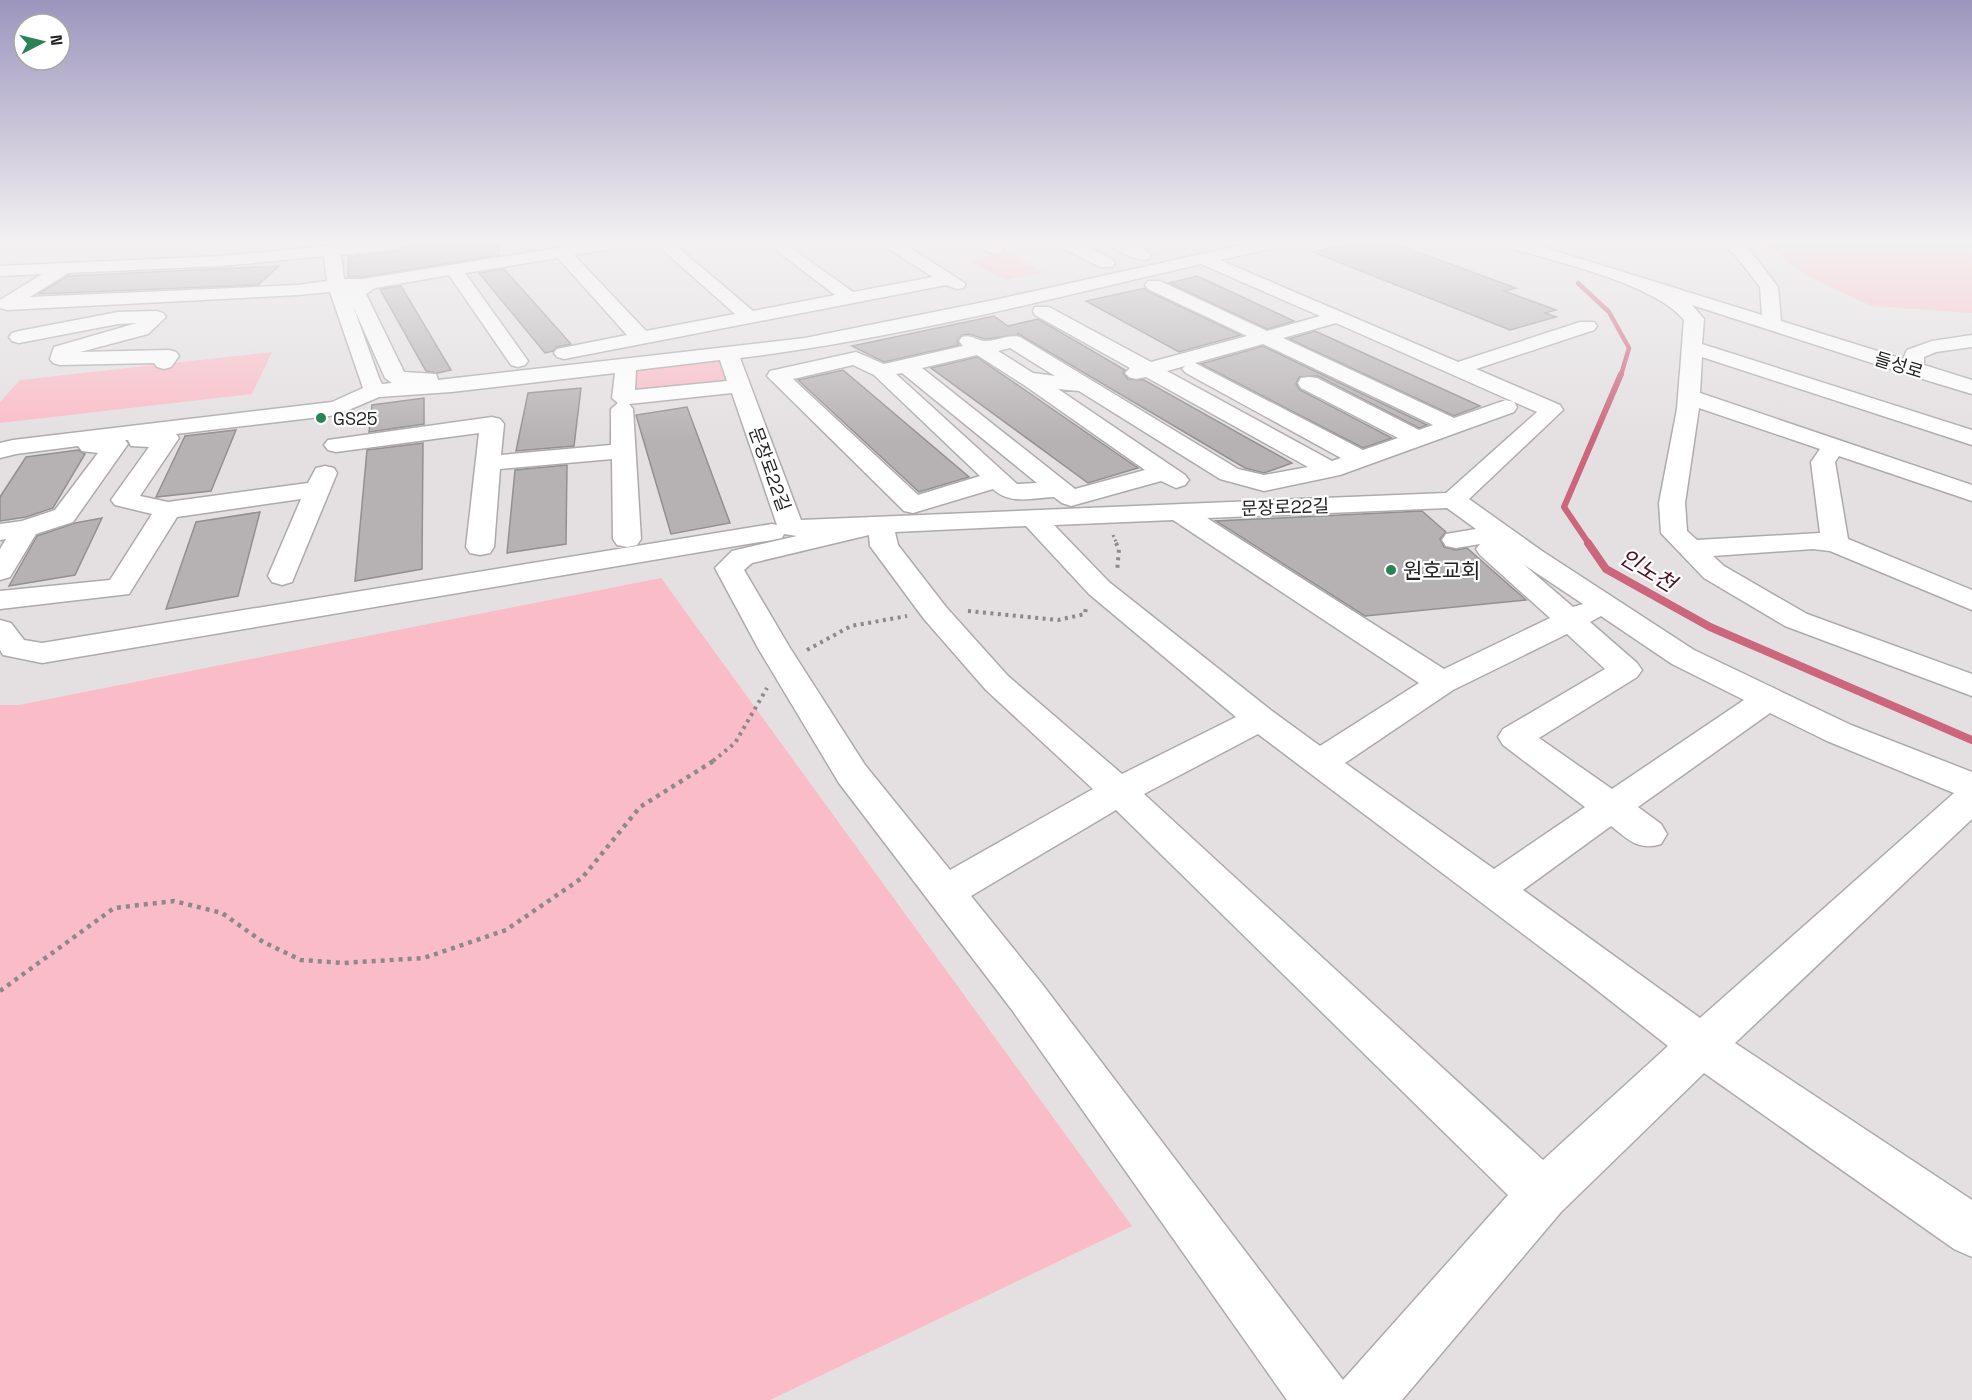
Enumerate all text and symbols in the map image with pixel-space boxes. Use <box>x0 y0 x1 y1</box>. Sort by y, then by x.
north arrow <box>12 12 72 72</box>
text: N <box>45 34 67 47</box>
street label: 들성로 <box>1872 347 1926 383</box>
place label: GS25 <box>333 407 378 430</box>
marker: GS25 <box>314 411 328 425</box>
street label: 문장로22길 <box>744 424 796 514</box>
street label: 문장로22길 <box>1241 494 1329 520</box>
water label: 인노천 <box>1615 542 1684 599</box>
place label: 원호교회 <box>1403 557 1480 584</box>
marker: 원호교회 <box>1384 563 1398 577</box>

